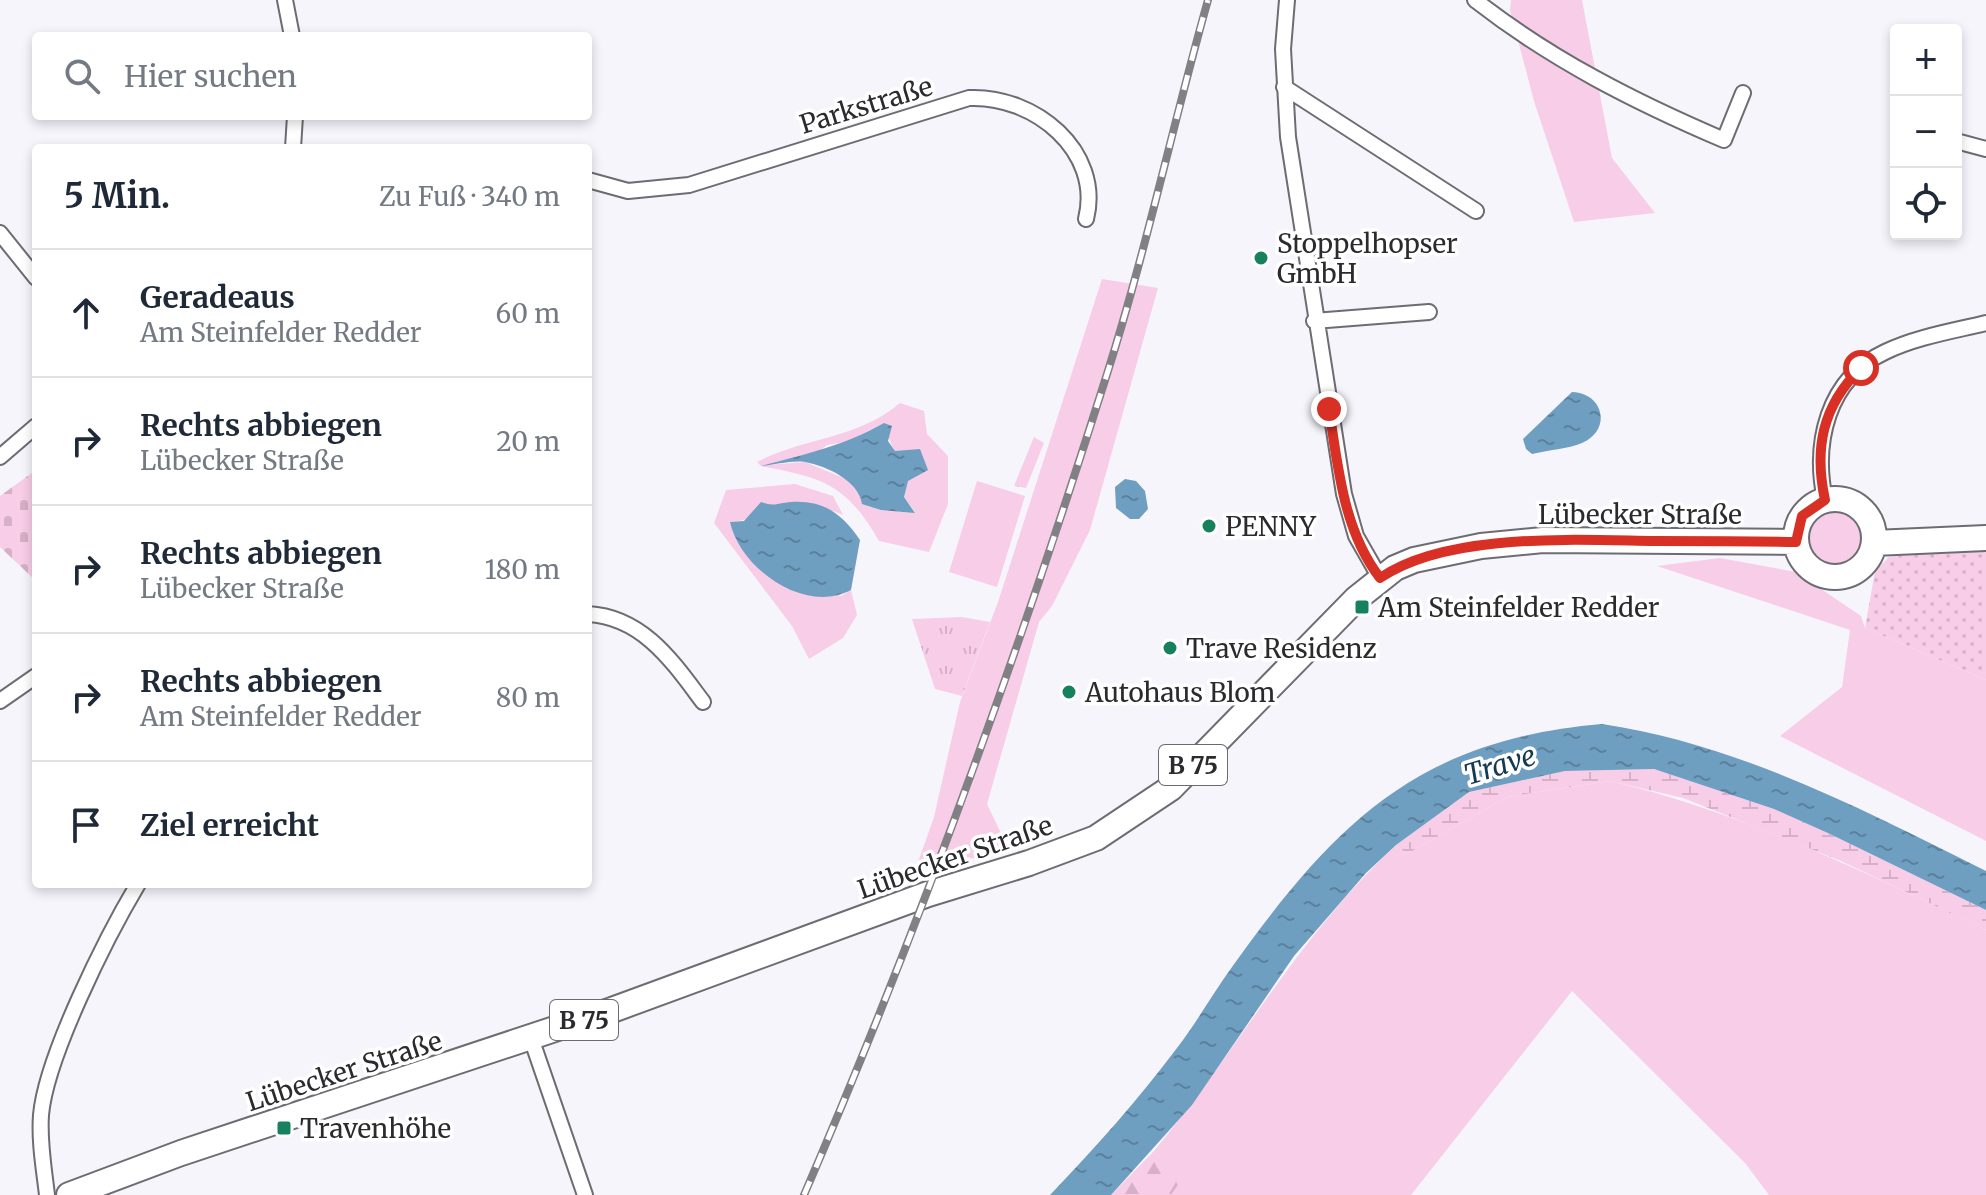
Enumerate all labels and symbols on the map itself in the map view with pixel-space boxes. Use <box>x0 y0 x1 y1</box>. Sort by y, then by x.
street label: Parkstraße <box>796 69 936 141</box>
place label: Stoppelhopser GmbH <box>1277 227 1458 290</box>
marker: Stoppelhopser GmbH <box>1252 249 1270 267</box>
route start <box>1843 350 1879 386</box>
route end <box>1311 391 1347 427</box>
street label: Lübecker Straße <box>1538 498 1742 531</box>
place label: PENNY <box>1225 510 1317 543</box>
marker: PENNY <box>1200 517 1218 535</box>
place label: Am Steinfelder Redder <box>1377 591 1660 624</box>
marker: Am Steinfelder Redder <box>1353 598 1371 616</box>
place label: Trave Residenz <box>1186 632 1377 665</box>
marker: Trave Residenz <box>1161 639 1179 657</box>
place label: Autohaus Blom <box>1084 676 1276 709</box>
marker: Autohaus Blom <box>1060 683 1078 701</box>
water label: Trave <box>1460 737 1540 793</box>
road number: B 75 <box>1159 745 1227 785</box>
street label: Lübecker Straße <box>853 808 1057 906</box>
road number: B 75 <box>550 1000 618 1040</box>
street label: Lübecker Straße <box>242 1024 446 1118</box>
place label: Travenhöhe <box>300 1112 451 1145</box>
marker: Travenhöhe <box>275 1119 293 1137</box>

